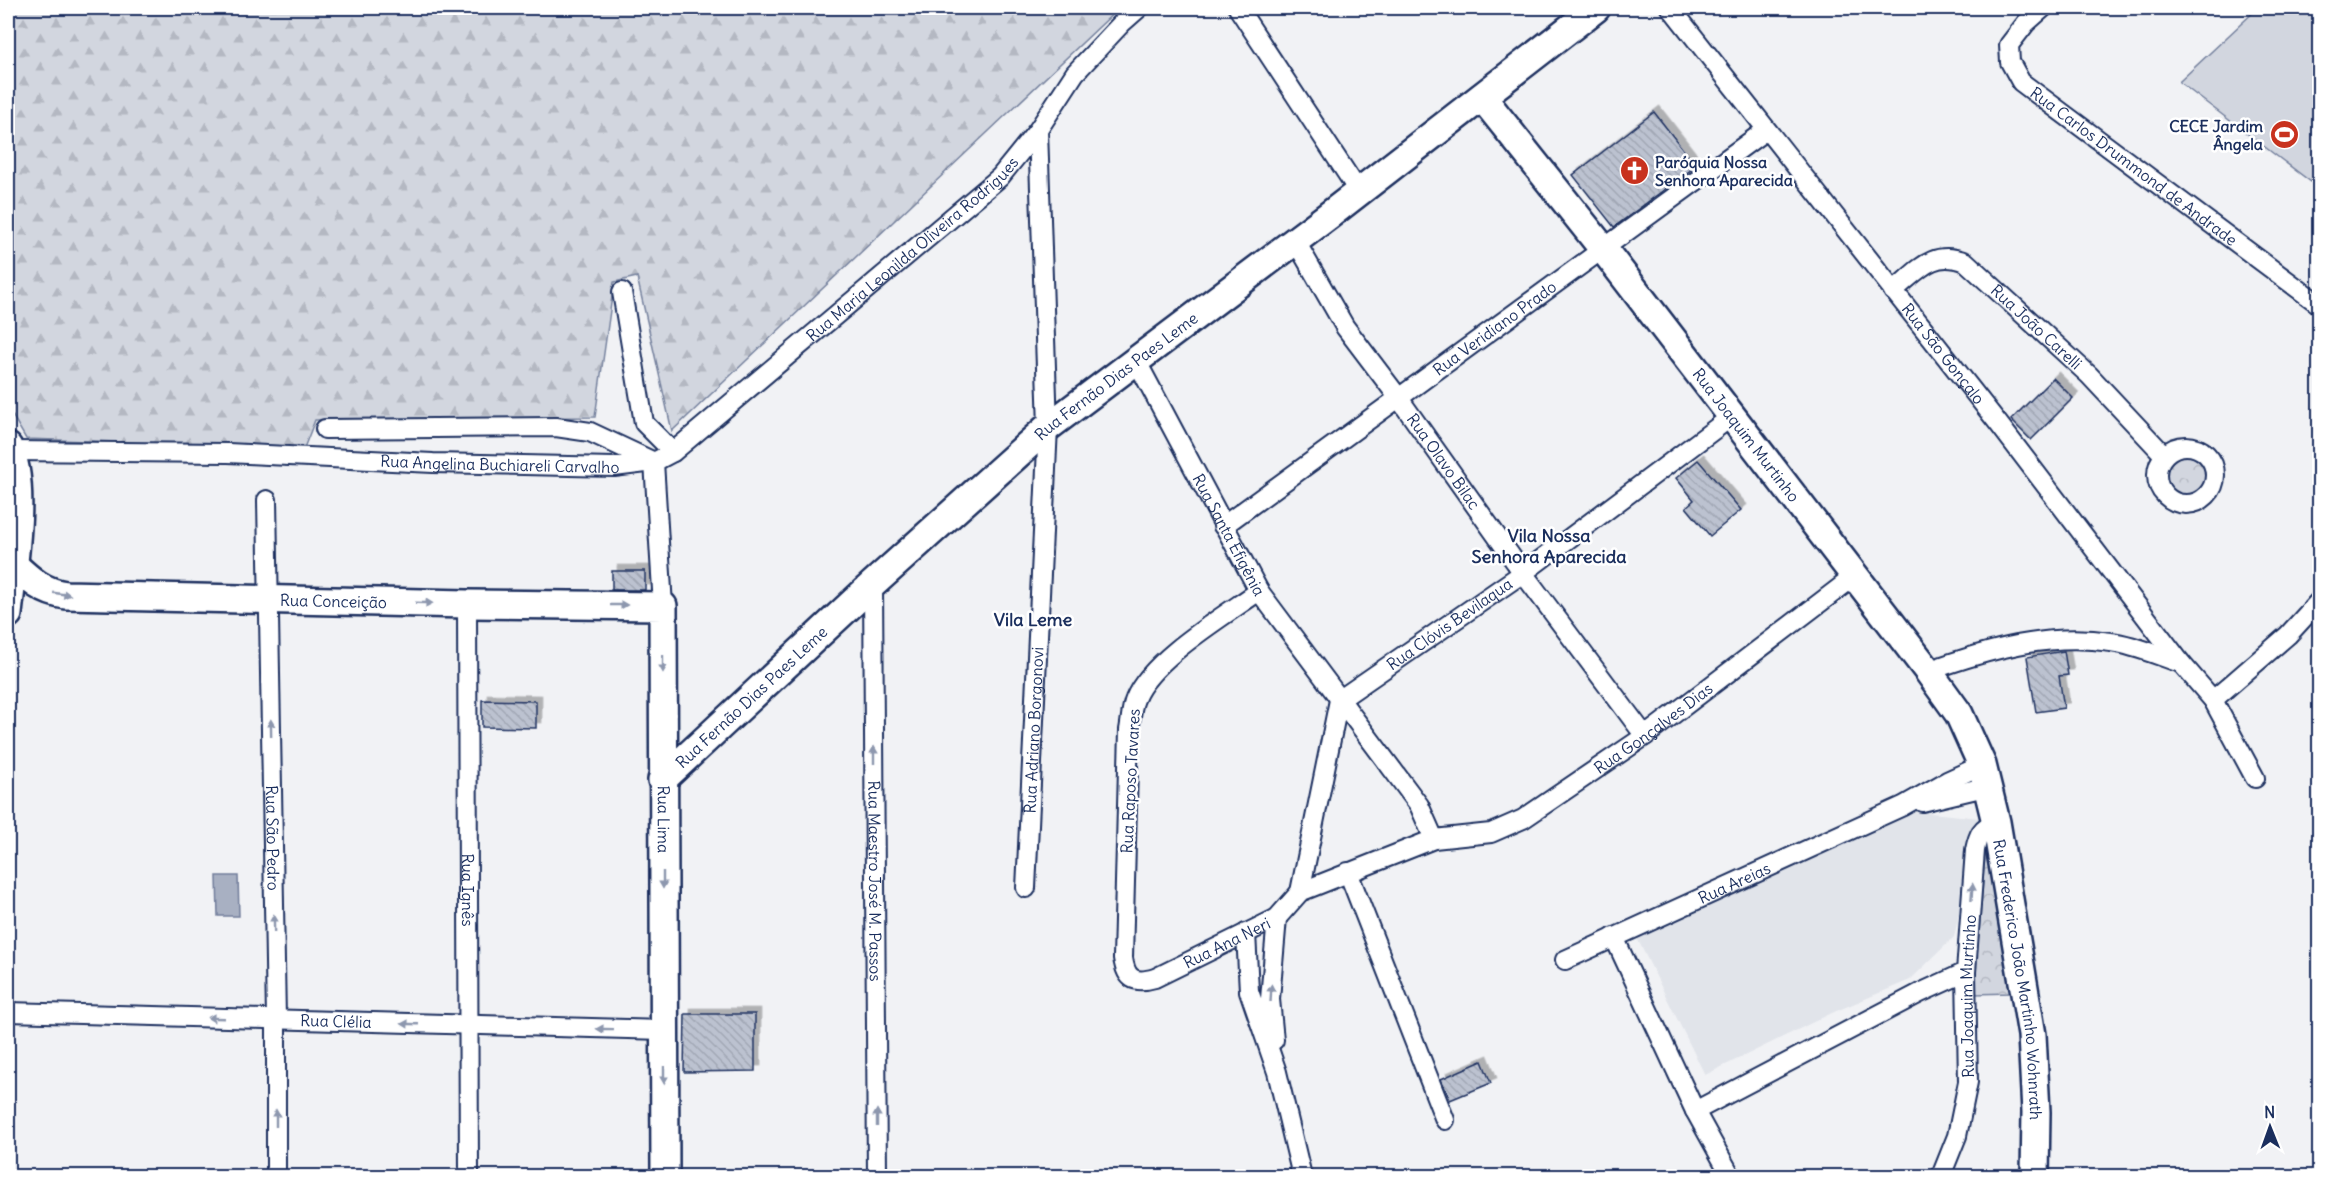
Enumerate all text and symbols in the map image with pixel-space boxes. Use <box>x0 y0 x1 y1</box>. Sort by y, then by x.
street label: Rua Carlos Drummond de Andrade <box>2026 82 2241 250</box>
place label: CECE Jardim Ângela <box>2169 116 2263 155</box>
sports icon: CECE Jardim Ângela <box>2268 119 2300 151</box>
street label: Rua Maria Leonilda Oliveira Rodrigues <box>802 152 1023 346</box>
place label: Paróquia Nossa Senhora Aparecida <box>1655 152 1793 191</box>
church icon: Paróquia Nossa Senhora Aparecida <box>1618 155 1650 187</box>
street label: Rua Veridiano Prado <box>1429 276 1560 380</box>
street label: Rua João Carelli <box>1987 280 2086 373</box>
street label: Rua São Gonçalo <box>1897 299 1989 408</box>
street label: Rua Fernão Dias Paes Leme <box>1030 308 1202 444</box>
street label: Rua Joaquim Murtinho <box>1689 364 1804 506</box>
street label: Rua Olavo Bilac <box>1403 409 1485 513</box>
street label: Rua Angelina Buchiareli Carvalho <box>380 450 620 477</box>
street label: Rua Santa Efigênia <box>1188 470 1270 599</box>
district label: Vila Nossa Senhora Aparecida <box>1472 524 1627 568</box>
street label: Rua Clóvis Bevilaqua <box>1383 573 1516 674</box>
one-way arrow <box>52 590 71 599</box>
street label: Rua Conceição <box>280 590 387 612</box>
one-way arrow <box>415 598 434 608</box>
one-way arrow <box>610 600 629 610</box>
district label: Vila Leme <box>994 608 1072 631</box>
street label: Rua Fernão Dias Paes Leme <box>671 622 831 772</box>
street label: Rua Adriano Borgonovi <box>1020 646 1047 814</box>
one-way arrow <box>658 655 668 674</box>
street label: Rua Gonçalves Dias <box>1590 678 1716 778</box>
street label: Rua Raposo Tavares <box>1116 708 1144 854</box>
one-way arrow <box>266 719 276 738</box>
one-way arrow <box>869 746 879 765</box>
street label: Rua Maestro José M. Passos <box>864 780 886 982</box>
street label: Rua São Pedro <box>262 785 284 891</box>
street label: Rua Lima <box>654 785 674 853</box>
street label: Rua Frederico João Martinho Wohnrath <box>1989 838 2046 1120</box>
street label: Rua Ignês <box>458 853 478 927</box>
street label: Rua Areias <box>1695 858 1774 908</box>
one-way arrow <box>658 871 668 890</box>
one-way arrow <box>1967 883 1976 902</box>
street label: Rua Ana Neri <box>1180 913 1273 973</box>
one-way arrow <box>269 914 279 933</box>
street label: Rua Joaquim Murtinho <box>1956 914 1980 1078</box>
one-way arrow <box>1266 983 1275 1002</box>
street label: Rua Clélia <box>300 1010 372 1032</box>
one-way arrow <box>206 1013 225 1022</box>
one-way arrow <box>401 1019 420 1028</box>
one-way arrow <box>596 1024 615 1033</box>
one-way arrow <box>659 1066 669 1085</box>
north arrow <box>2240 1097 2300 1157</box>
text: N <box>2264 1102 2275 1122</box>
one-way arrow <box>271 1109 281 1128</box>
one-way arrow <box>872 1109 881 1128</box>

